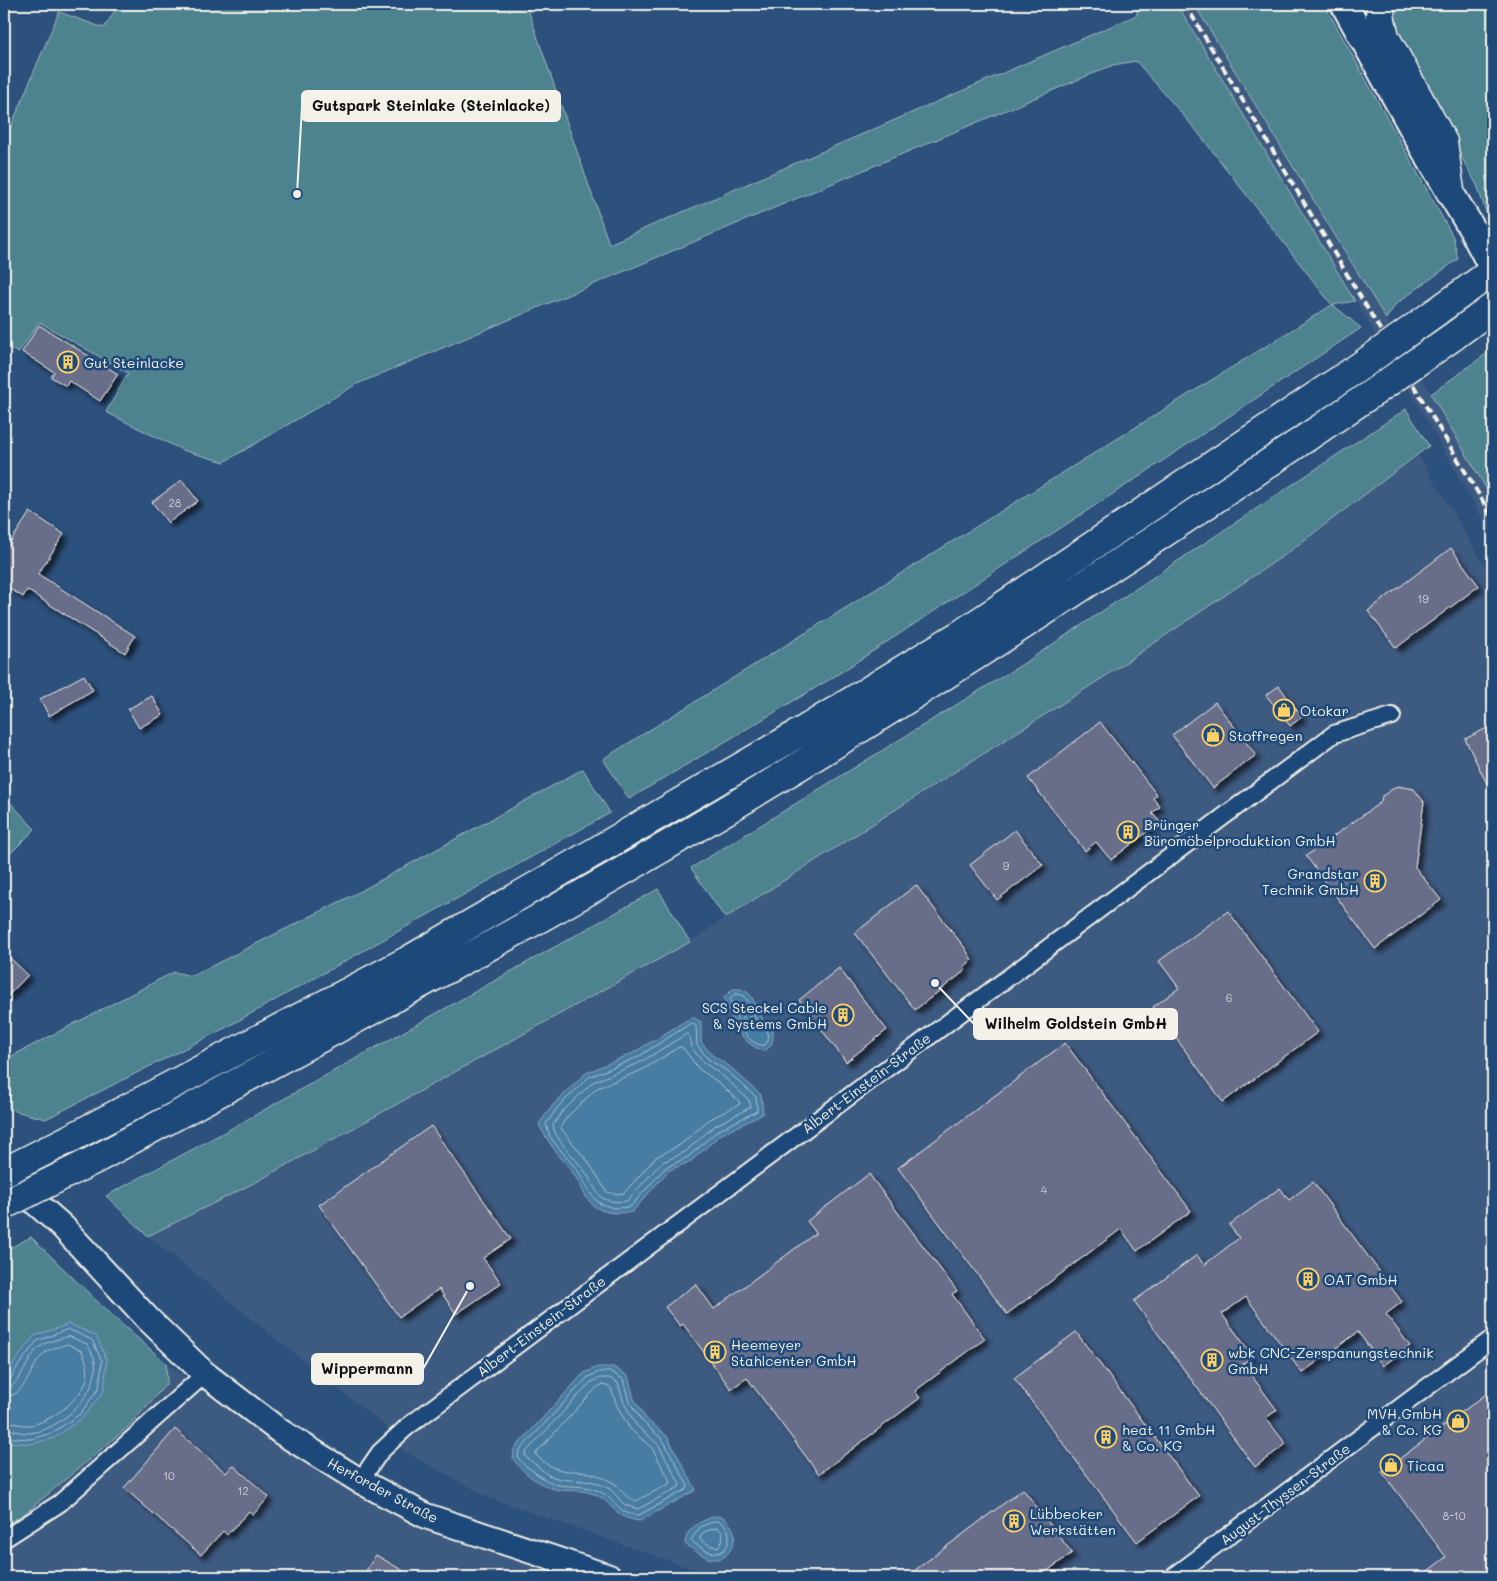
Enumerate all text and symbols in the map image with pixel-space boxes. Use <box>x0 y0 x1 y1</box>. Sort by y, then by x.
callout: Gutspark Steinlake (Steinlacke) <box>302 91 560 121</box>
text: Gutspark Steinlake (Steinlacke) <box>312 95 550 115</box>
building icon: Gut Steinlacke <box>56 350 80 374</box>
place label: Gut Steinlacke <box>84 353 184 372</box>
house number: 28 <box>169 495 182 510</box>
house number: 19 <box>1417 591 1429 606</box>
shop icon: Otokar <box>1272 698 1296 722</box>
place label: Otokar <box>1300 701 1349 720</box>
shop icon: Stoffregen <box>1201 723 1225 747</box>
place label: Stoffregen <box>1229 726 1302 745</box>
place label: Brünger Büromöbelproduktion GmbH <box>1144 815 1336 850</box>
building icon: Brünger Büromöbelproduktion GmbH <box>1116 820 1140 844</box>
house number: 9 <box>1003 858 1010 873</box>
place label: Grandstar Technik GmbH <box>1262 864 1359 899</box>
building icon: Grandstar Technik GmbH <box>1363 869 1387 893</box>
house number: 6 <box>1226 990 1232 1005</box>
place label: SCS Steckel Cable & Systems GmbH <box>702 998 827 1033</box>
building icon: SCS Steckel Cable & Systems GmbH <box>831 1003 855 1027</box>
callout: Wilhelm Goldstein GmbH <box>974 1009 1177 1039</box>
text: Wilhelm Goldstein GmbH <box>985 1013 1167 1033</box>
street label: Albert-Einstein-Straße <box>798 1028 934 1138</box>
house number: 4 <box>1041 1182 1048 1197</box>
building icon: OAT GmbH <box>1296 1267 1320 1291</box>
place label: OAT GmbH <box>1324 1270 1398 1289</box>
street label: Albert-Einstein-Straße <box>473 1271 609 1381</box>
place label: Heemeyer Stahlcenter GmbH <box>731 1335 857 1370</box>
building icon: Heemeyer Stahlcenter GmbH <box>703 1340 727 1364</box>
place label: wbk CNC-Zerspanungstechnik GmbH <box>1228 1343 1434 1378</box>
building icon: wbk CNC-Zerspanungstechnik GmbH <box>1200 1348 1224 1372</box>
callout: Wippermann <box>312 1354 423 1384</box>
text: Wippermann <box>321 1358 413 1378</box>
place label: MVH GmbH & Co. KG <box>1367 1404 1442 1439</box>
shop icon: MVH GmbH & Co. KG <box>1446 1409 1470 1433</box>
place label: heat 11 GmbH & Co. KG <box>1122 1420 1215 1455</box>
building icon: heat 11 GmbH & Co. KG <box>1094 1425 1118 1449</box>
street label: August-Thyssen-Straße <box>1216 1439 1354 1549</box>
street label: Herforder Straße <box>324 1453 442 1527</box>
shop icon: Ticaa <box>1379 1453 1403 1477</box>
place label: Ticaa <box>1407 1456 1445 1475</box>
house number: 10 <box>163 1468 175 1483</box>
house number: 12 <box>237 1483 249 1498</box>
place label: Lübbecker Werkstätten <box>1030 1504 1116 1539</box>
house number: 8-10 <box>1442 1508 1466 1523</box>
building icon: Lübbecker Werkstätten <box>1002 1509 1026 1533</box>

